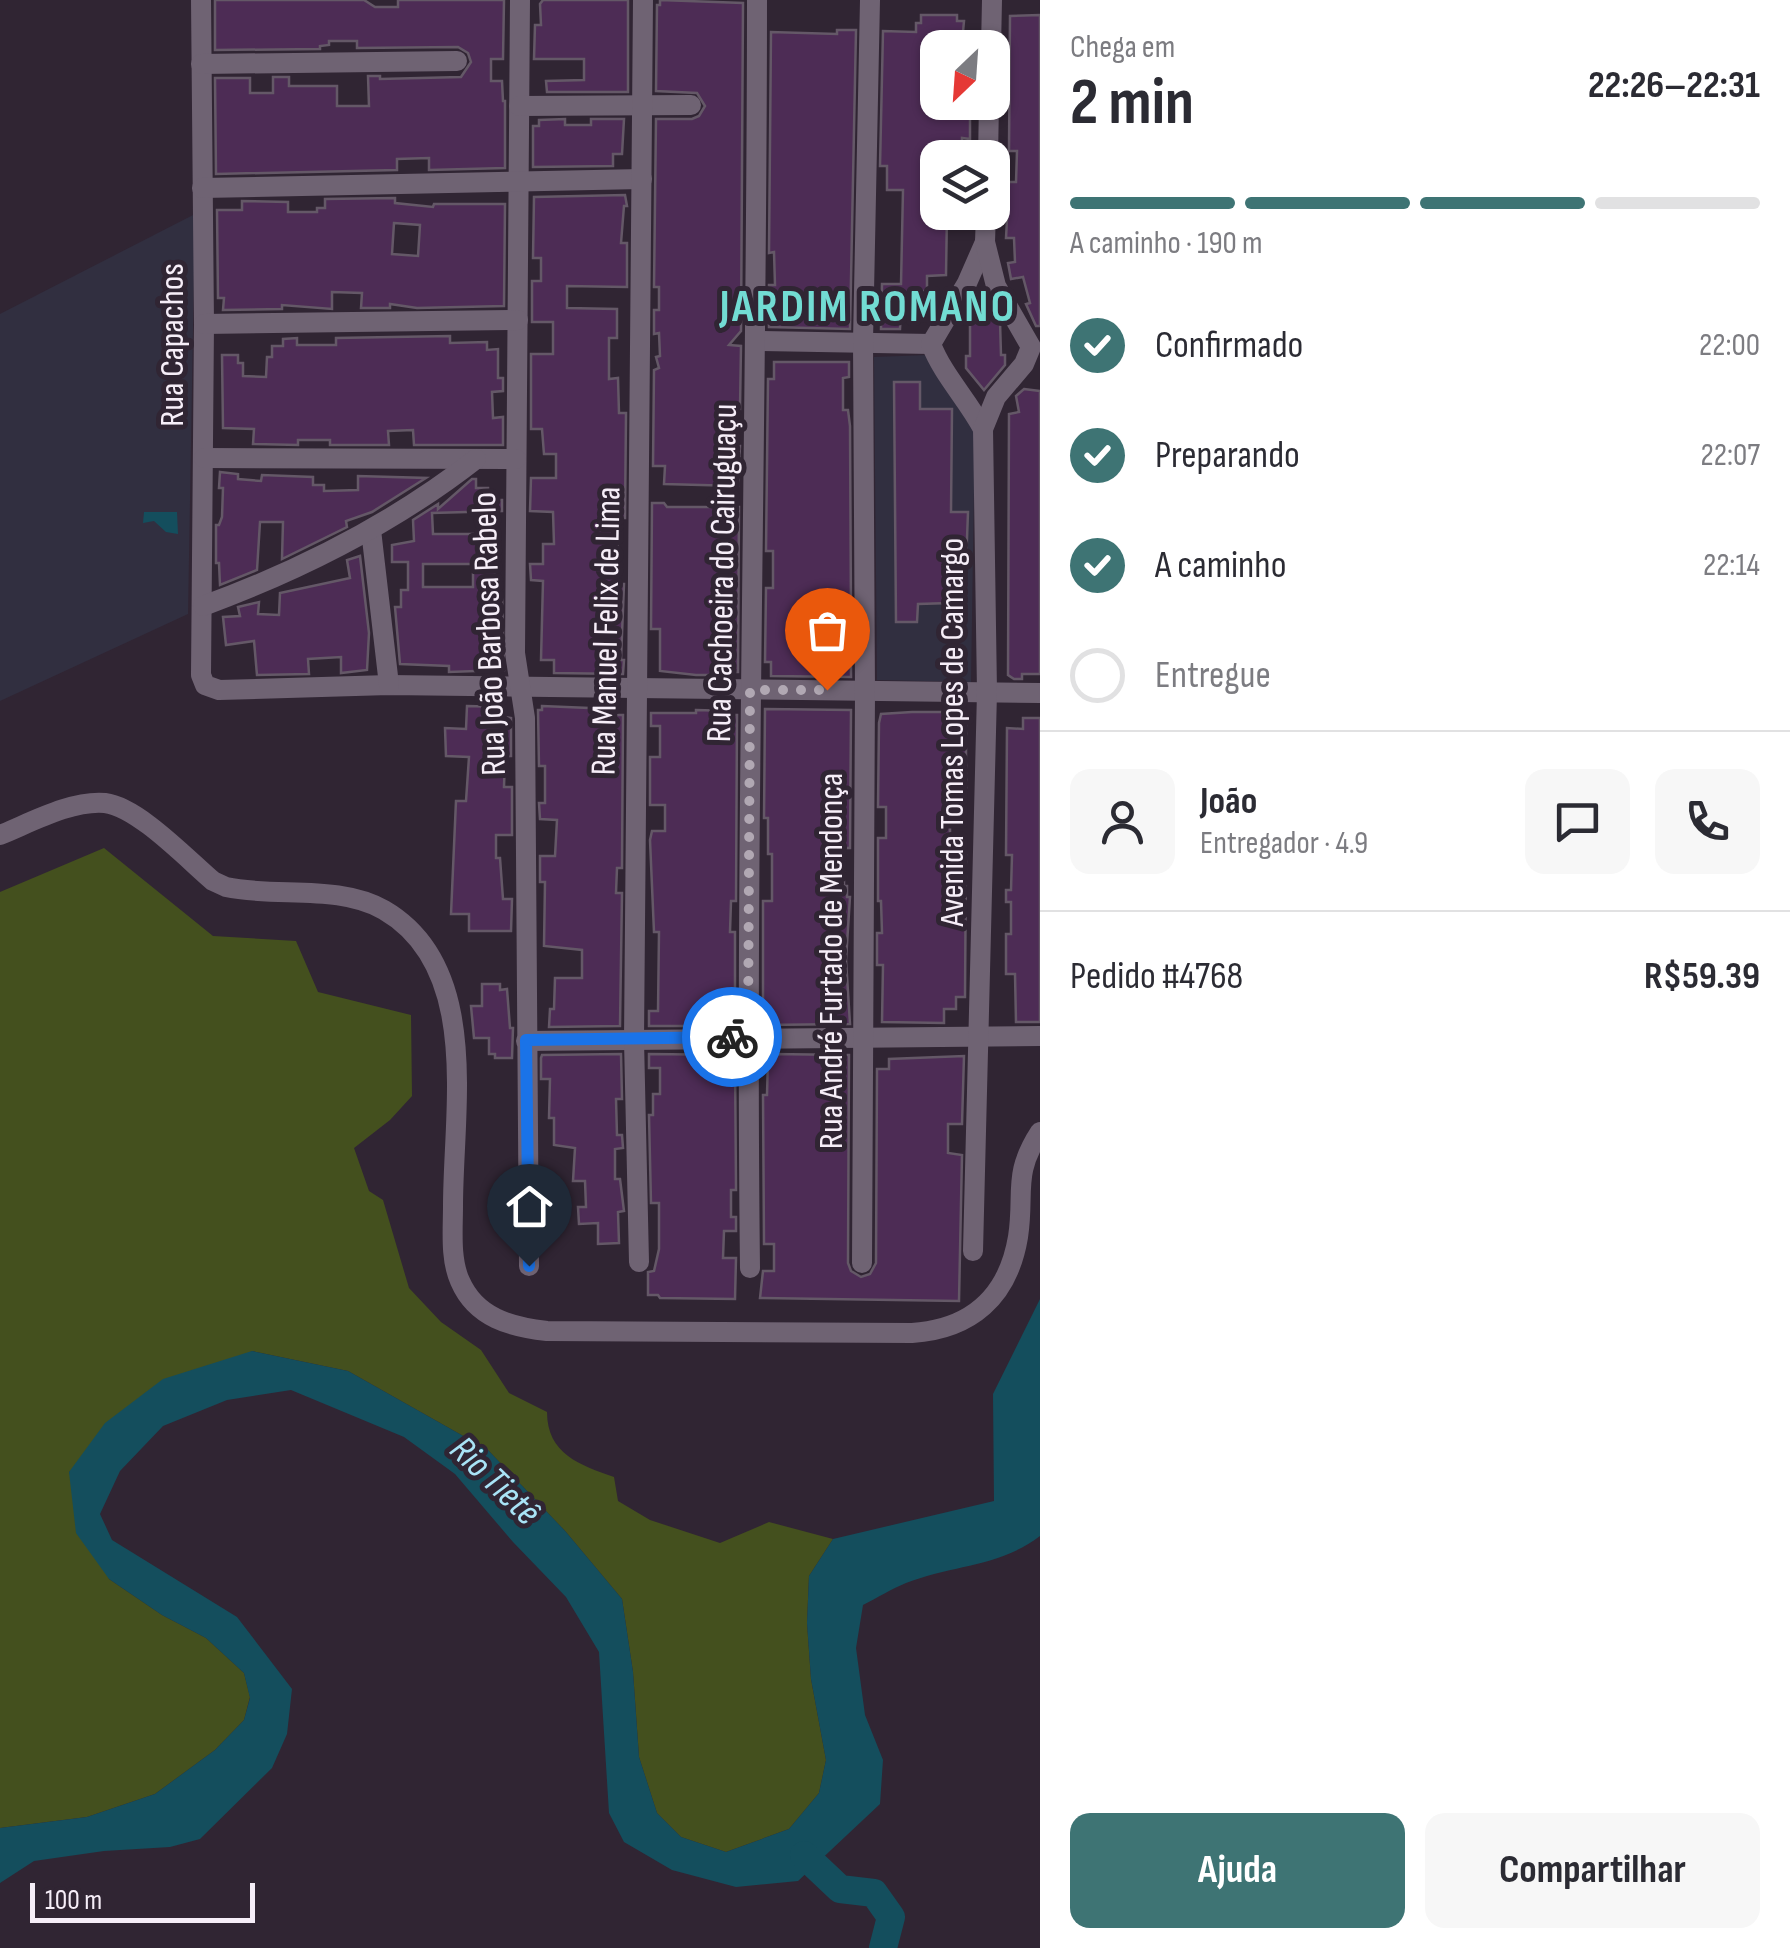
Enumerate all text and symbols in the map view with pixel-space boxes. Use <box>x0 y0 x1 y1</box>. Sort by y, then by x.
text: Chega em <box>1070 28 1175 67</box>
north arrow <box>920 30 1010 120</box>
map controls <box>920 30 1010 230</box>
text: 22:26–22:31 <box>1588 63 1760 108</box>
text: 2 min <box>1070 65 1194 143</box>
button: layers <box>920 140 1010 230</box>
text: A caminho · 190 m <box>1070 224 1262 263</box>
street label: Rua Capachos <box>151 263 194 427</box>
district label: JARDIM ROMANO <box>718 280 1017 335</box>
icon: check <box>1070 318 1125 373</box>
text: Confirmado <box>1155 323 1303 368</box>
text: 22:00 <box>1699 326 1760 365</box>
street label: Rua Cachoeira do Cairuguaçu <box>698 403 747 743</box>
icon: check <box>1070 428 1125 483</box>
text: Preparando <box>1155 433 1300 478</box>
text: 22:07 <box>1701 436 1760 475</box>
street label: Rua Manuel Felix de Lima <box>582 486 631 776</box>
street label: Rua João Barbosa Rabelo <box>463 491 516 776</box>
street label: Avenida Tomas Lopes de Camargo <box>931 538 974 927</box>
icon: check <box>1070 538 1125 593</box>
text: A caminho <box>1155 543 1286 588</box>
text: 22:14 <box>1703 546 1760 585</box>
pin <box>785 588 870 691</box>
icon: bag <box>800 603 855 658</box>
text: Entregue <box>1155 653 1271 698</box>
button: person <box>1070 769 1175 874</box>
button: chat <box>1525 769 1630 874</box>
button: phone <box>1655 769 1760 874</box>
street label: Rua André Furtado de Mendonça <box>810 773 853 1149</box>
text: João <box>1200 779 1257 824</box>
text: Entregador · 4.9 <box>1200 824 1368 863</box>
text: Pedido #4768 <box>1070 954 1243 999</box>
text: R$59.39 <box>1644 954 1760 999</box>
courier <box>682 987 782 1087</box>
icon: bike <box>705 1010 760 1065</box>
pin <box>487 1164 572 1267</box>
icon: home <box>502 1179 557 1234</box>
water label: Rio Tietê <box>440 1427 550 1535</box>
button: Ajuda <box>1070 1813 1405 1928</box>
button: Compartilhar <box>1425 1813 1760 1928</box>
scale bar <box>30 1878 255 1922</box>
text: 100 m <box>45 1884 102 1917</box>

